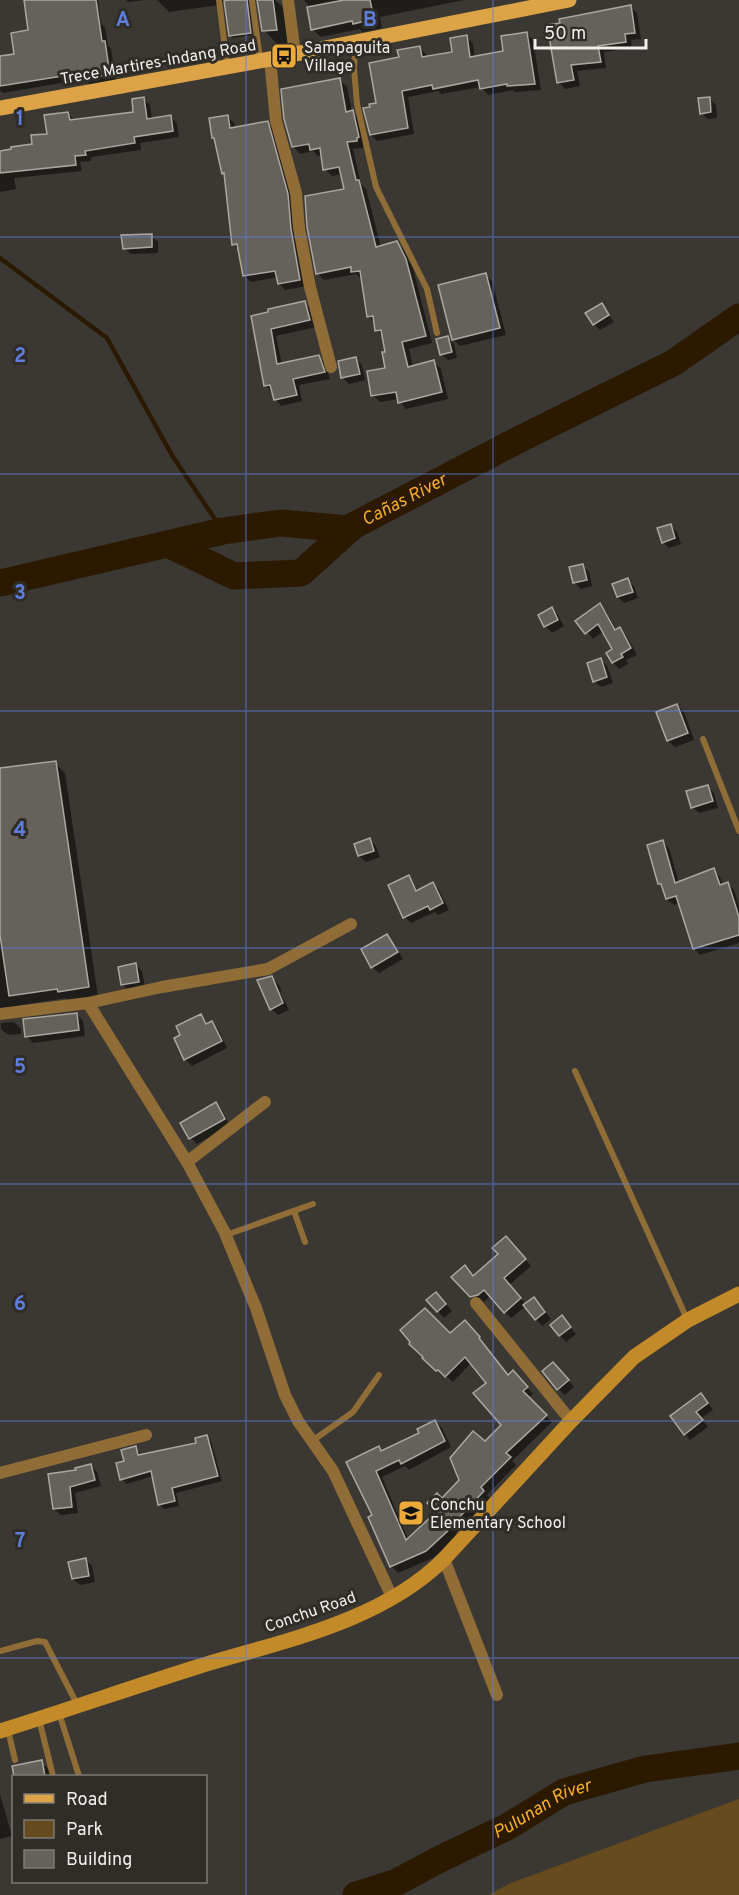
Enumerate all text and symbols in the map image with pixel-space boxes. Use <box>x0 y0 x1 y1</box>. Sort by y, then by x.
text: A <box>116 8 130 34</box>
text: B <box>363 8 377 34</box>
scale bar <box>535 12 646 50</box>
text: 50 m <box>544 23 586 46</box>
street label: Trece Martires-Indang Road <box>59 36 258 90</box>
place label: Sampaguita Village <box>304 39 390 77</box>
bus stop icon: Sampaguita Village <box>269 41 299 71</box>
text: 1 <box>16 107 24 133</box>
text: 2 <box>14 344 26 370</box>
water label: Cañas River <box>358 468 453 532</box>
text: 3 <box>14 581 26 607</box>
text: 4 <box>14 818 26 844</box>
text: 5 <box>14 1055 26 1081</box>
text: 6 <box>14 1292 26 1318</box>
place label: Conchu Elementary School <box>430 1496 566 1534</box>
school or university icon: Conchu Elementary School <box>396 1498 426 1528</box>
text: 7 <box>15 1529 25 1555</box>
street label: Conchu Road <box>262 1588 359 1638</box>
water label: Pulunan River <box>490 1774 596 1845</box>
legend <box>12 1775 207 1883</box>
text: Road <box>66 1789 108 1812</box>
text: Park <box>66 1819 103 1842</box>
text: Building <box>66 1849 132 1872</box>

